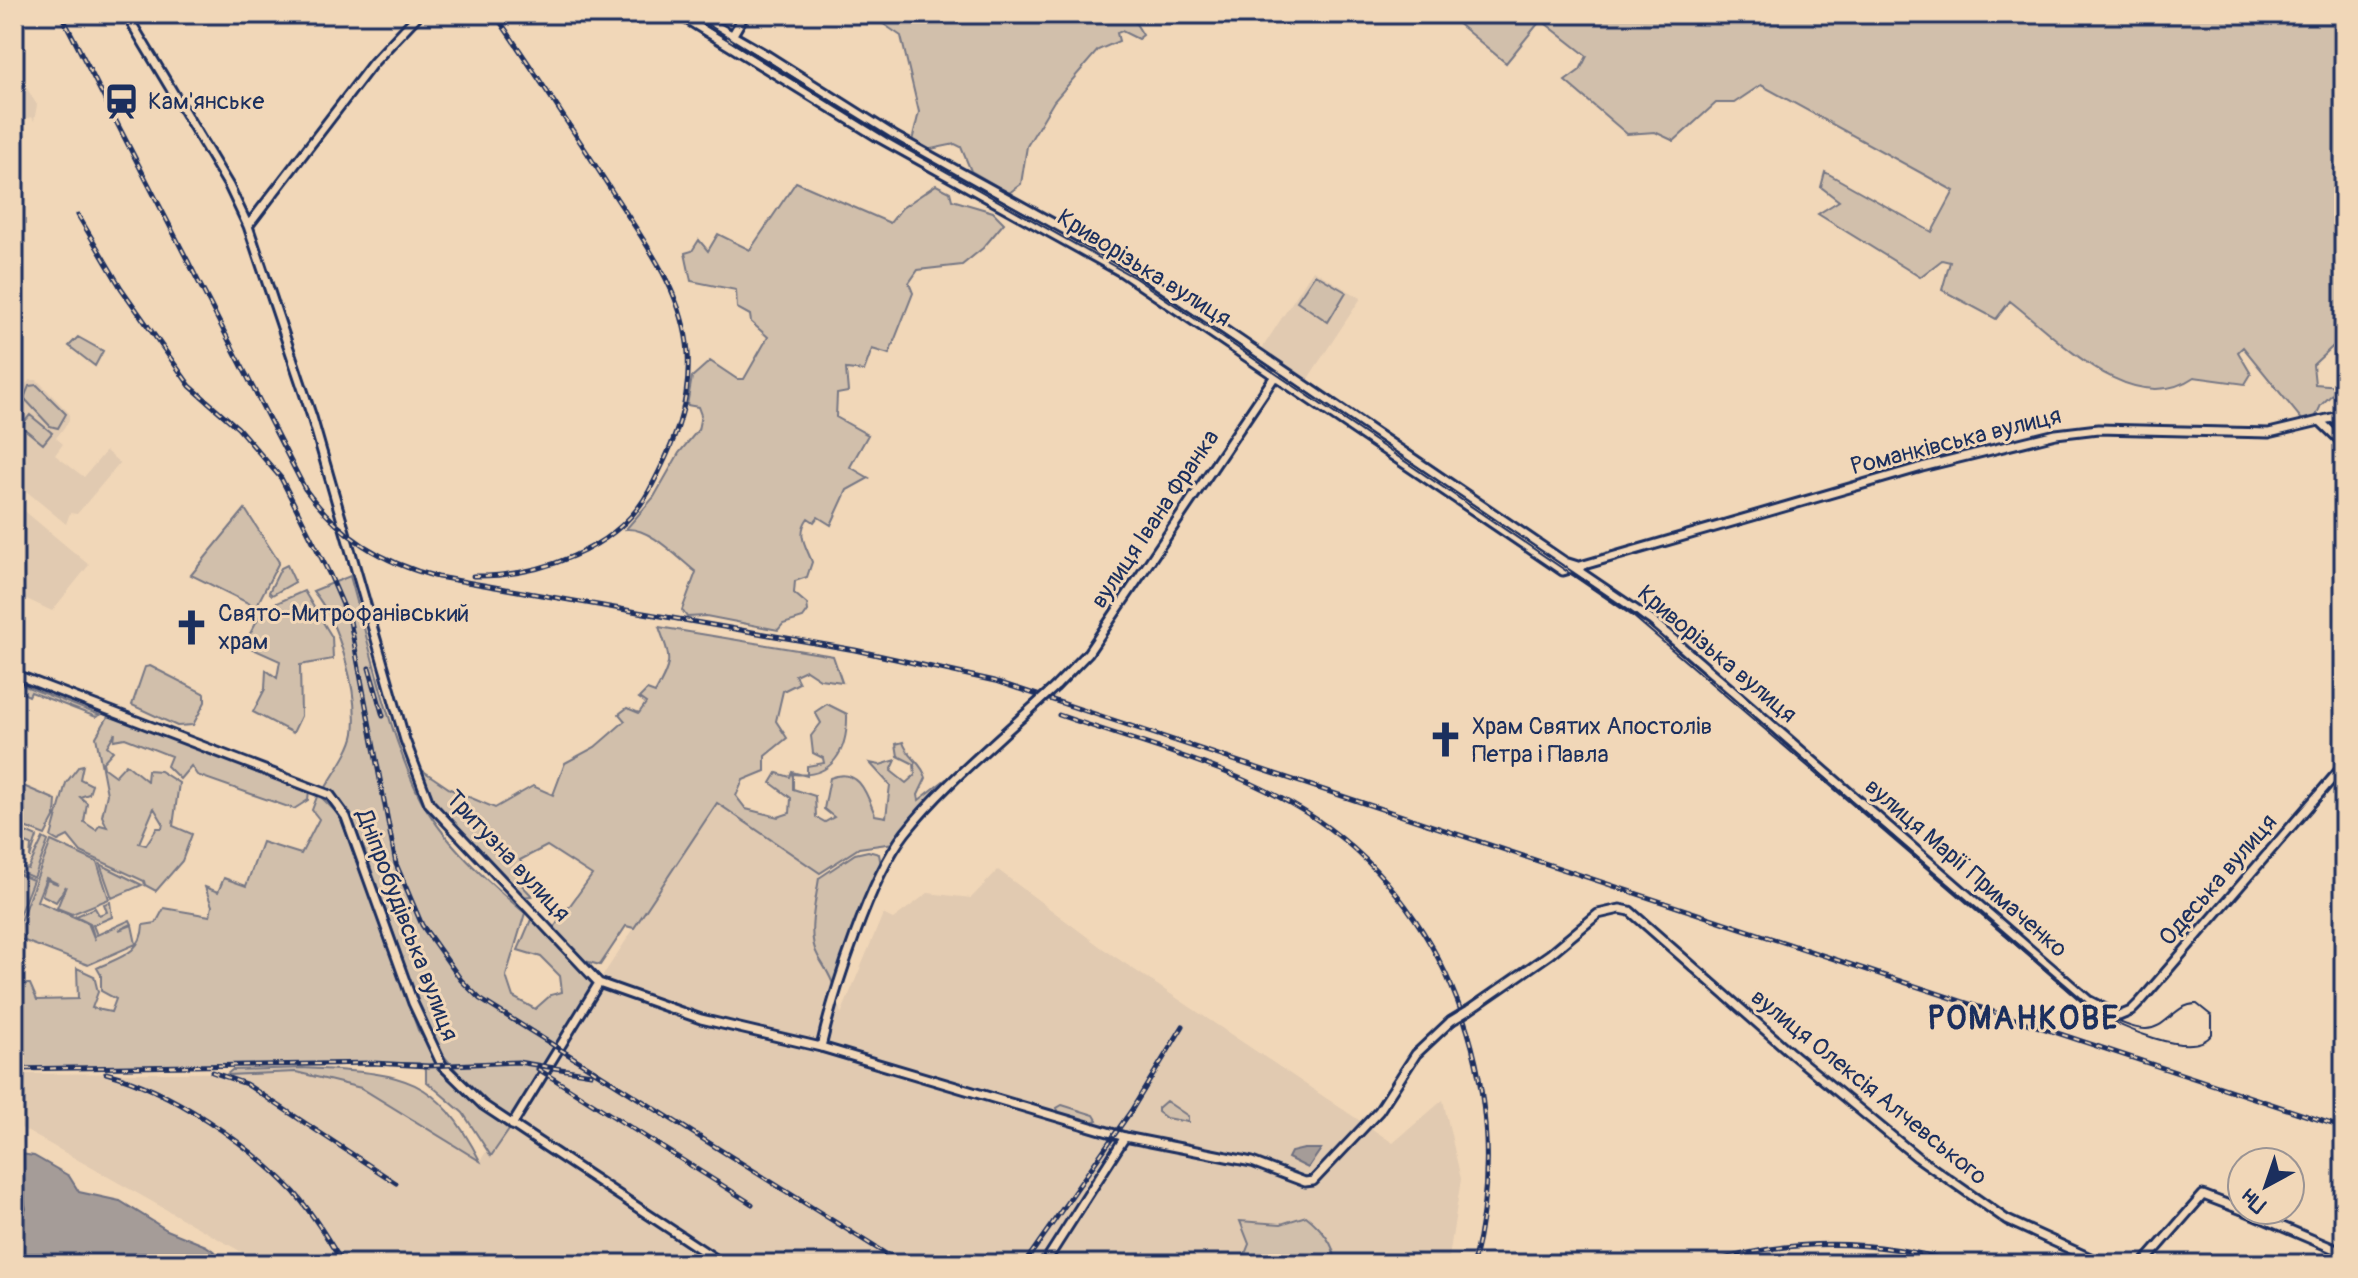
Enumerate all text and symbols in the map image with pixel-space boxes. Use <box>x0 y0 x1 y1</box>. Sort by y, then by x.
station icon: Кам'янське <box>103 82 141 120</box>
place label: Кам'янське <box>148 87 264 116</box>
street label: Криворізька вулиця <box>1052 203 1236 333</box>
street label: Романківська вулиця <box>1848 401 2064 481</box>
street label: вулиця Івана Франка <box>1085 424 1225 614</box>
street label: Криворізька вулиця <box>1631 579 1803 729</box>
place label: Свято-Митрофанівський храм <box>218 599 469 656</box>
church icon: Свято-Митрофанівський храм <box>173 608 211 646</box>
place label: Храм Святих Апостолів Петра і Павла <box>1472 712 1712 769</box>
church icon: Храм Святих Апостолів Петра і Павла <box>1427 721 1465 759</box>
street label: вулиця Марії Примаченко <box>1859 772 2073 964</box>
street label: Тритузна вулиця <box>440 784 576 928</box>
street label: Дніпробудівська вулиця <box>349 804 464 1045</box>
street label: Одеська вулиця <box>2153 808 2283 952</box>
street label: вулиця Олексія Алчевського <box>1745 983 1993 1191</box>
district label: РОМАНКОВЕ <box>1928 999 2120 1039</box>
north arrow <box>2226 1146 2306 1226</box>
text: Пн <box>2236 1182 2272 1219</box>

